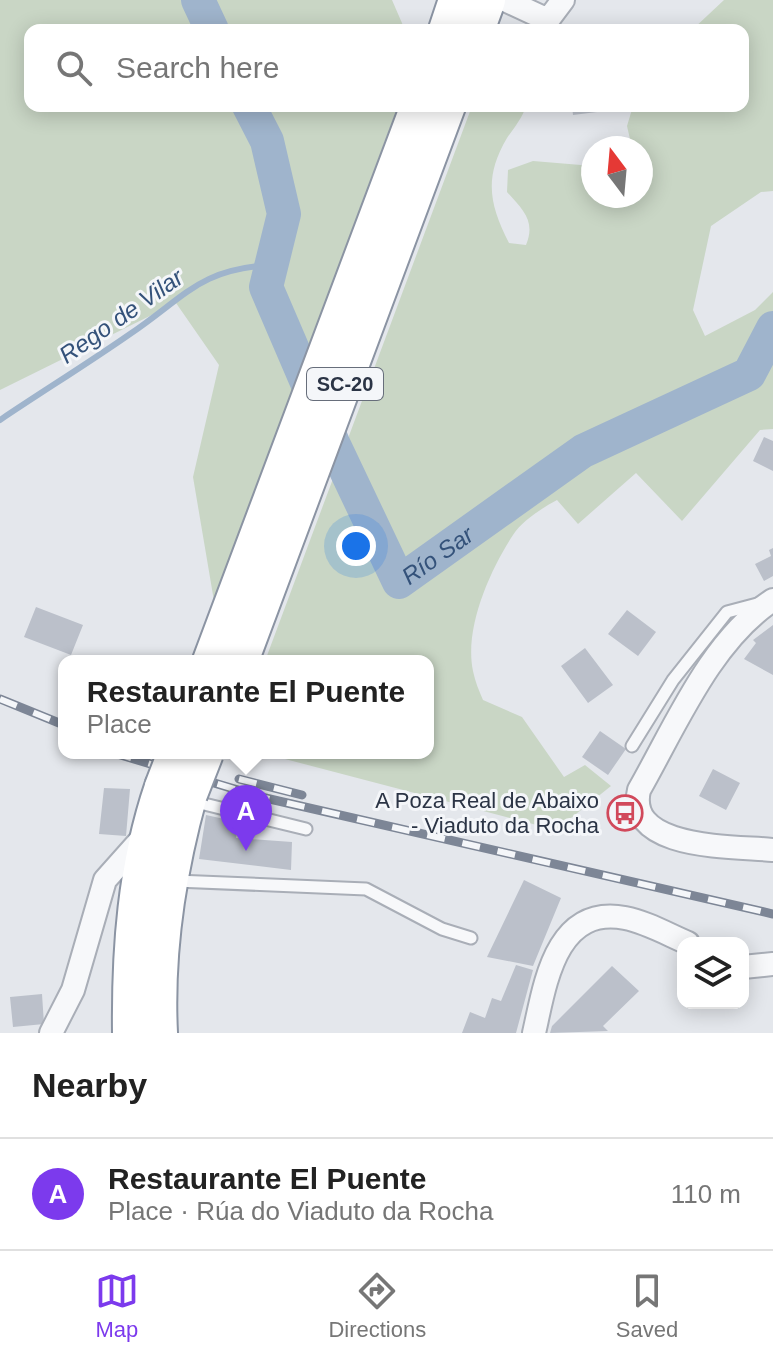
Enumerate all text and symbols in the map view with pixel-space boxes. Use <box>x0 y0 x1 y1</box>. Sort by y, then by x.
search box <box>24 24 749 112</box>
icon: search <box>52 46 96 90</box>
text: Search here <box>116 51 279 84</box>
north arrow <box>581 136 653 208</box>
water label: Rego de Vilar <box>54 263 189 369</box>
road number: SC-20 <box>307 368 383 400</box>
water label: Río Sar <box>396 520 479 589</box>
your location <box>336 526 376 566</box>
popup <box>58 655 434 759</box>
text: Restaurante El Puente <box>87 675 405 708</box>
text: Place <box>87 709 152 739</box>
pin: A <box>220 785 272 851</box>
place label: A Poza Real de Abaixo - Viaduto da Rocha <box>375 788 600 838</box>
bus stop icon: A Poza Real de Abaixo - Viaduto da Rocha <box>606 794 644 832</box>
map controls <box>677 937 749 1009</box>
button: layers <box>677 937 749 1009</box>
text: Nearby <box>32 1066 147 1104</box>
text: Restaurante El Puente <box>108 1162 426 1195</box>
text: A <box>49 1179 67 1209</box>
text: 110 m <box>671 1179 741 1209</box>
text: Place · Rúa do Viaduto da Rocha <box>108 1196 493 1226</box>
tab: Map <box>95 1269 139 1343</box>
tab: Directions <box>328 1269 426 1343</box>
tab: Saved <box>616 1269 678 1343</box>

